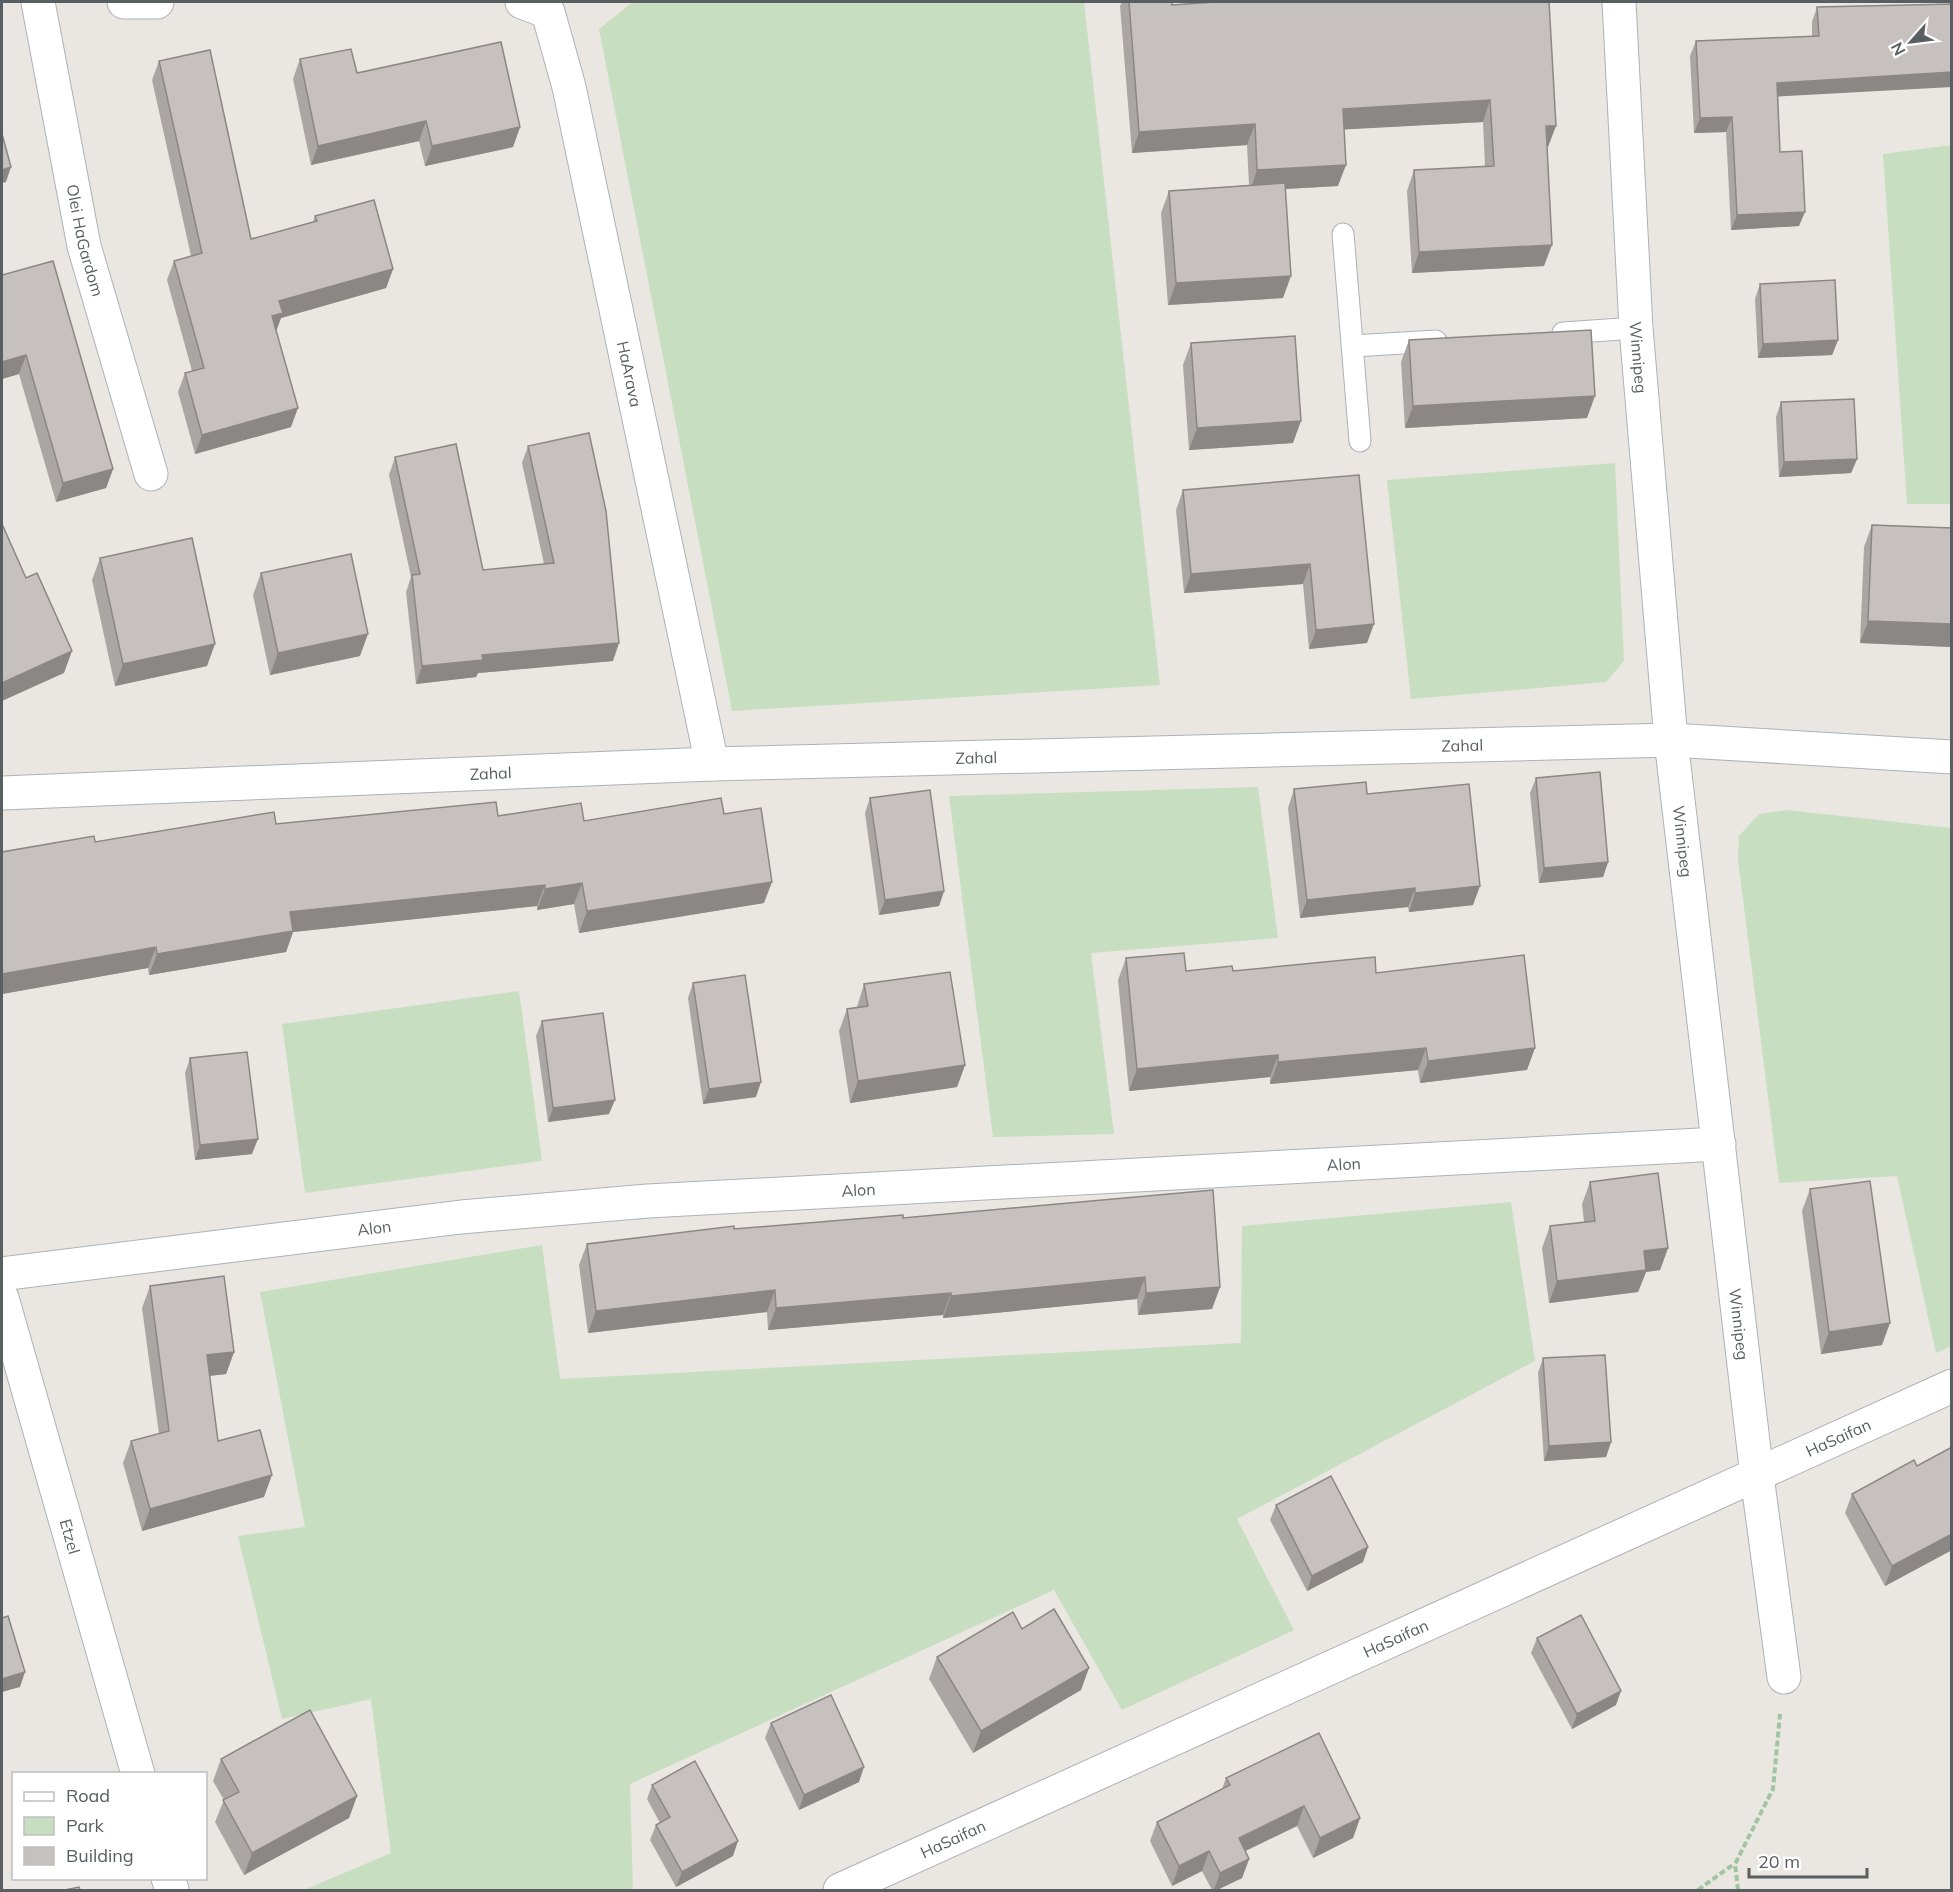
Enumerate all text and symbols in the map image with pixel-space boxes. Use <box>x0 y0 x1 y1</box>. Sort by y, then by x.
north arrow <box>1881 12 1941 72</box>
text: N <box>1886 39 1909 59</box>
street label: Olei HaGardom <box>63 183 108 299</box>
street label: Winnipeg <box>1625 321 1652 394</box>
street label: HaArava <box>613 339 646 409</box>
street label: Zahal <box>1441 735 1483 756</box>
street label: Zahal <box>955 747 997 768</box>
street label: Zahal <box>469 762 512 784</box>
street label: Winnipeg <box>1669 804 1697 878</box>
street label: Alon <box>1326 1153 1361 1175</box>
street label: Alon <box>841 1179 876 1201</box>
street label: Alon <box>356 1216 392 1240</box>
street label: Winnipeg <box>1725 1287 1753 1361</box>
street label: HaSaifan <box>1802 1414 1874 1461</box>
street label: Etzel <box>56 1517 85 1556</box>
street label: HaSaifan <box>1360 1615 1431 1662</box>
legend <box>12 1772 207 1880</box>
text: Road <box>66 1784 110 1807</box>
text: Park <box>66 1814 105 1837</box>
street label: HaSaifan <box>917 1815 989 1862</box>
scale bar <box>1749 1841 1868 1879</box>
text: Building <box>66 1844 134 1867</box>
text: 20 m <box>1758 1850 1800 1873</box>

